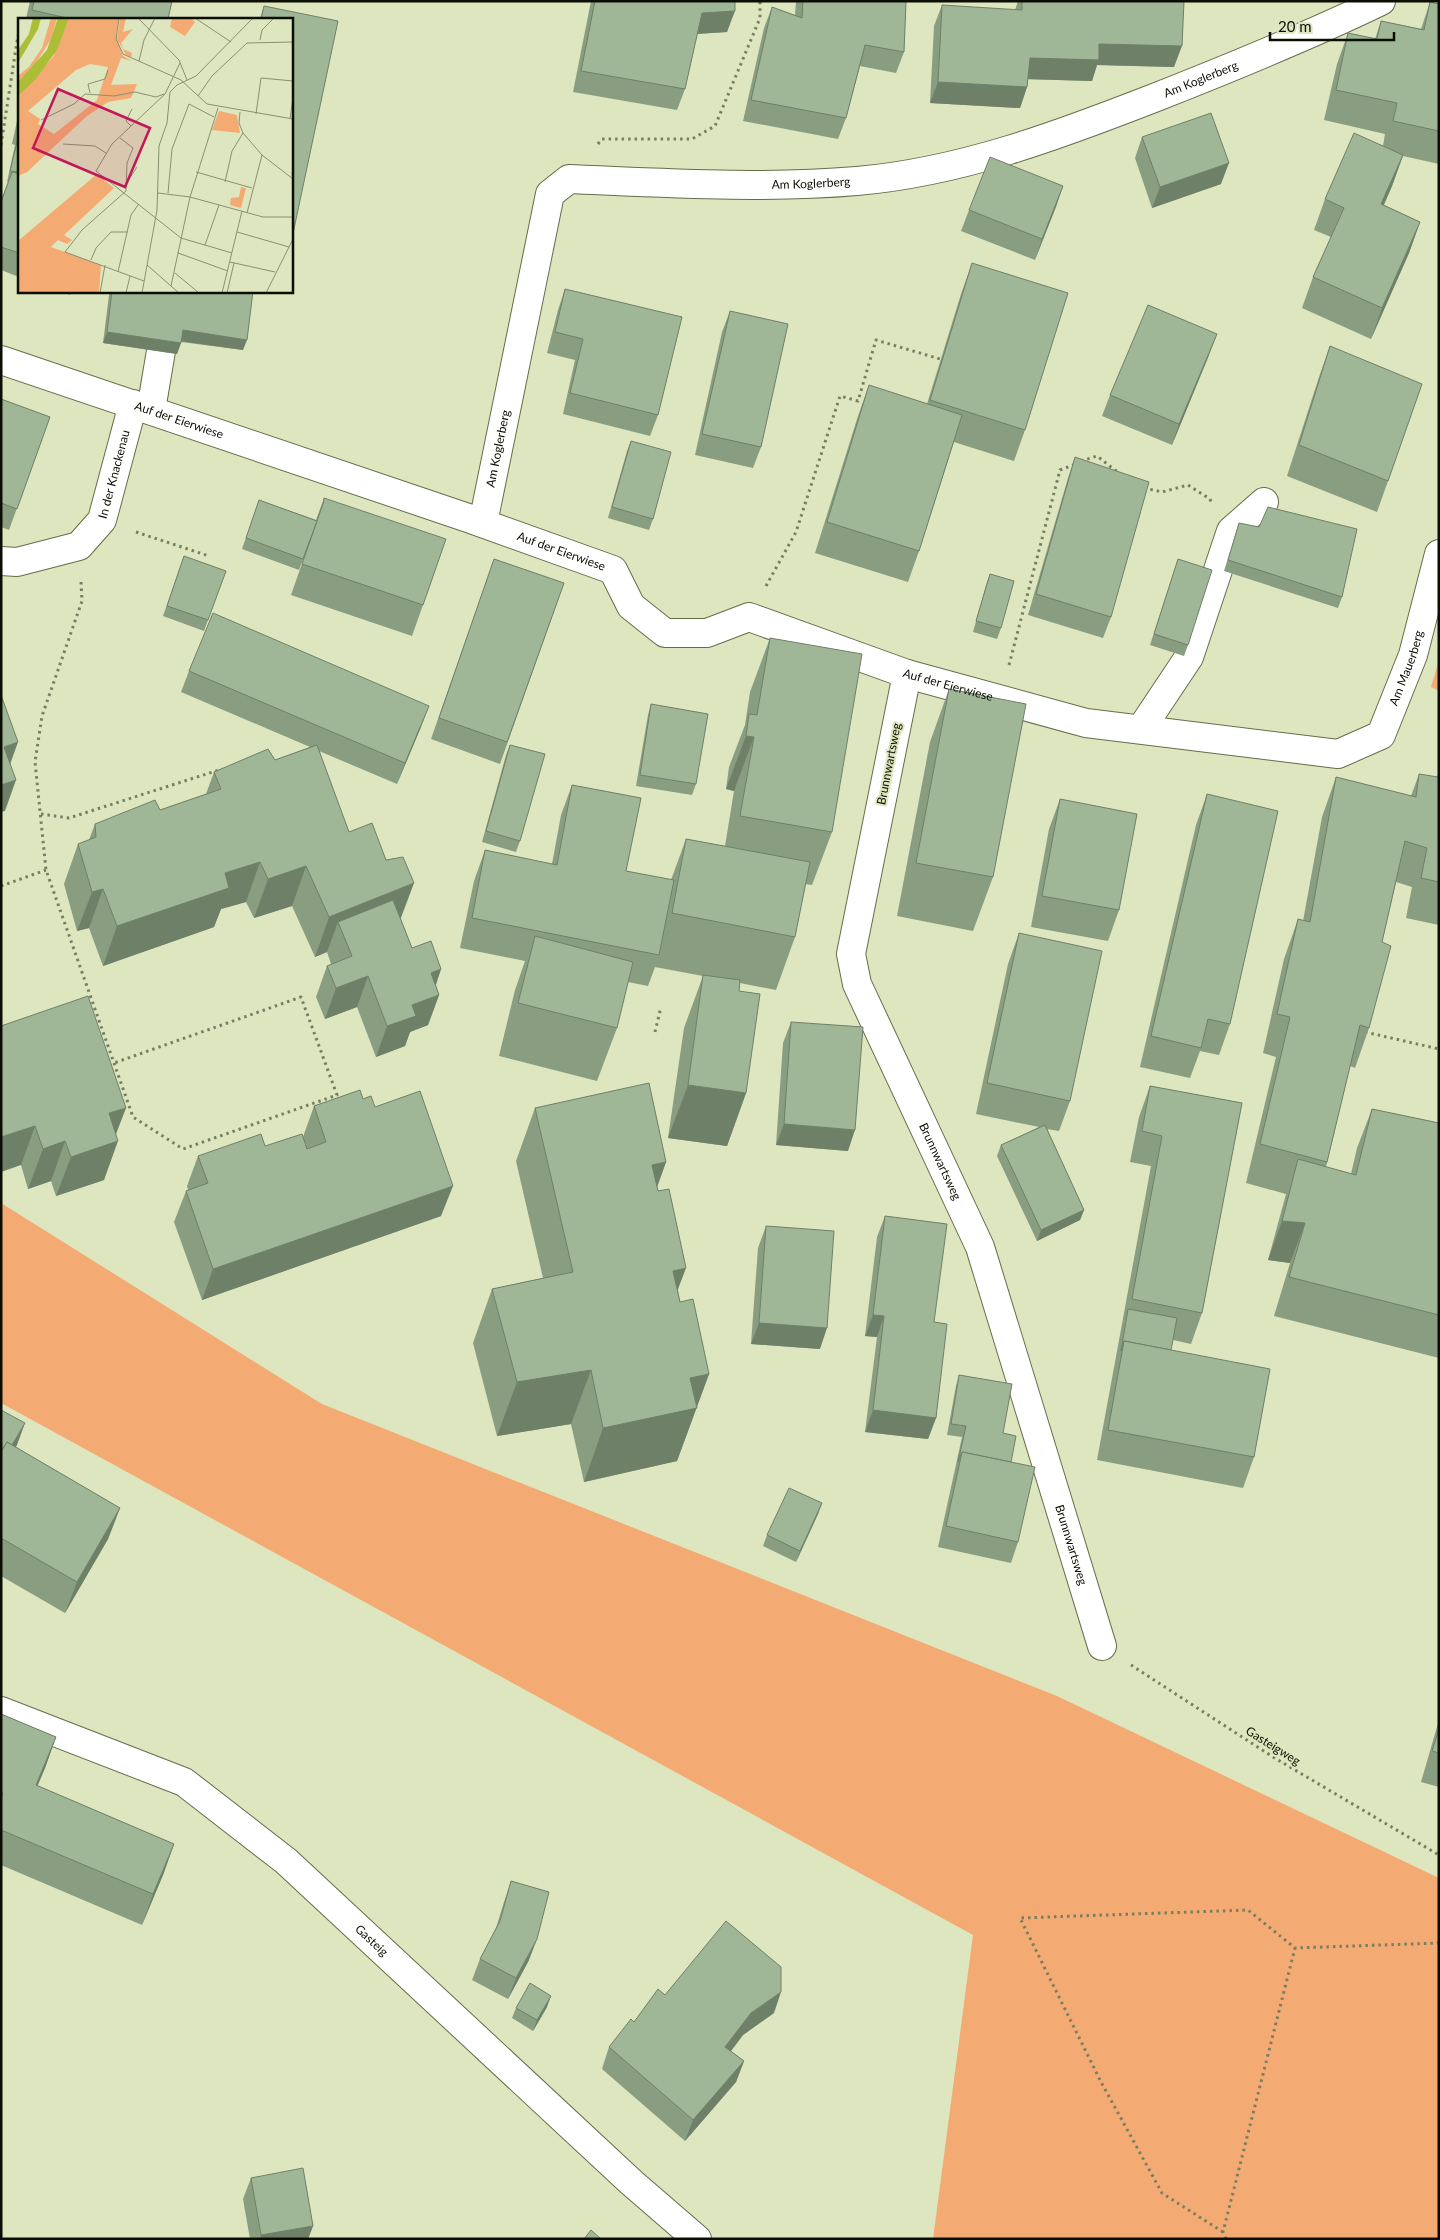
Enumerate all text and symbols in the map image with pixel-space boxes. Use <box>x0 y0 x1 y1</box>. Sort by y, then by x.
scale bar <box>1270 10 1394 42</box>
text: 20 m <box>1278 17 1312 35</box>
inset map <box>18 18 292 292</box>
street label: Am Koglerberg <box>1161 57 1240 100</box>
street label: Am Koglerberg <box>771 174 851 192</box>
street label: Auf der Eierwiese <box>133 398 226 442</box>
street label: Am Koglerberg <box>482 408 513 488</box>
street label: In der Knackenau <box>95 428 133 520</box>
street label: Auf der Eierwiese <box>515 528 608 574</box>
street label: Am Mauerberg <box>1386 629 1426 708</box>
street label: Auf der Eierwiese <box>901 665 995 704</box>
street label: Brunnwartsweg <box>873 722 904 806</box>
street label: Brunnwartsweg <box>916 1120 965 1202</box>
street label: Brunnwartsweg <box>1052 1503 1091 1587</box>
street label: Gasteigweg <box>1243 1723 1303 1768</box>
street label: Gasteig <box>352 1921 391 1959</box>

